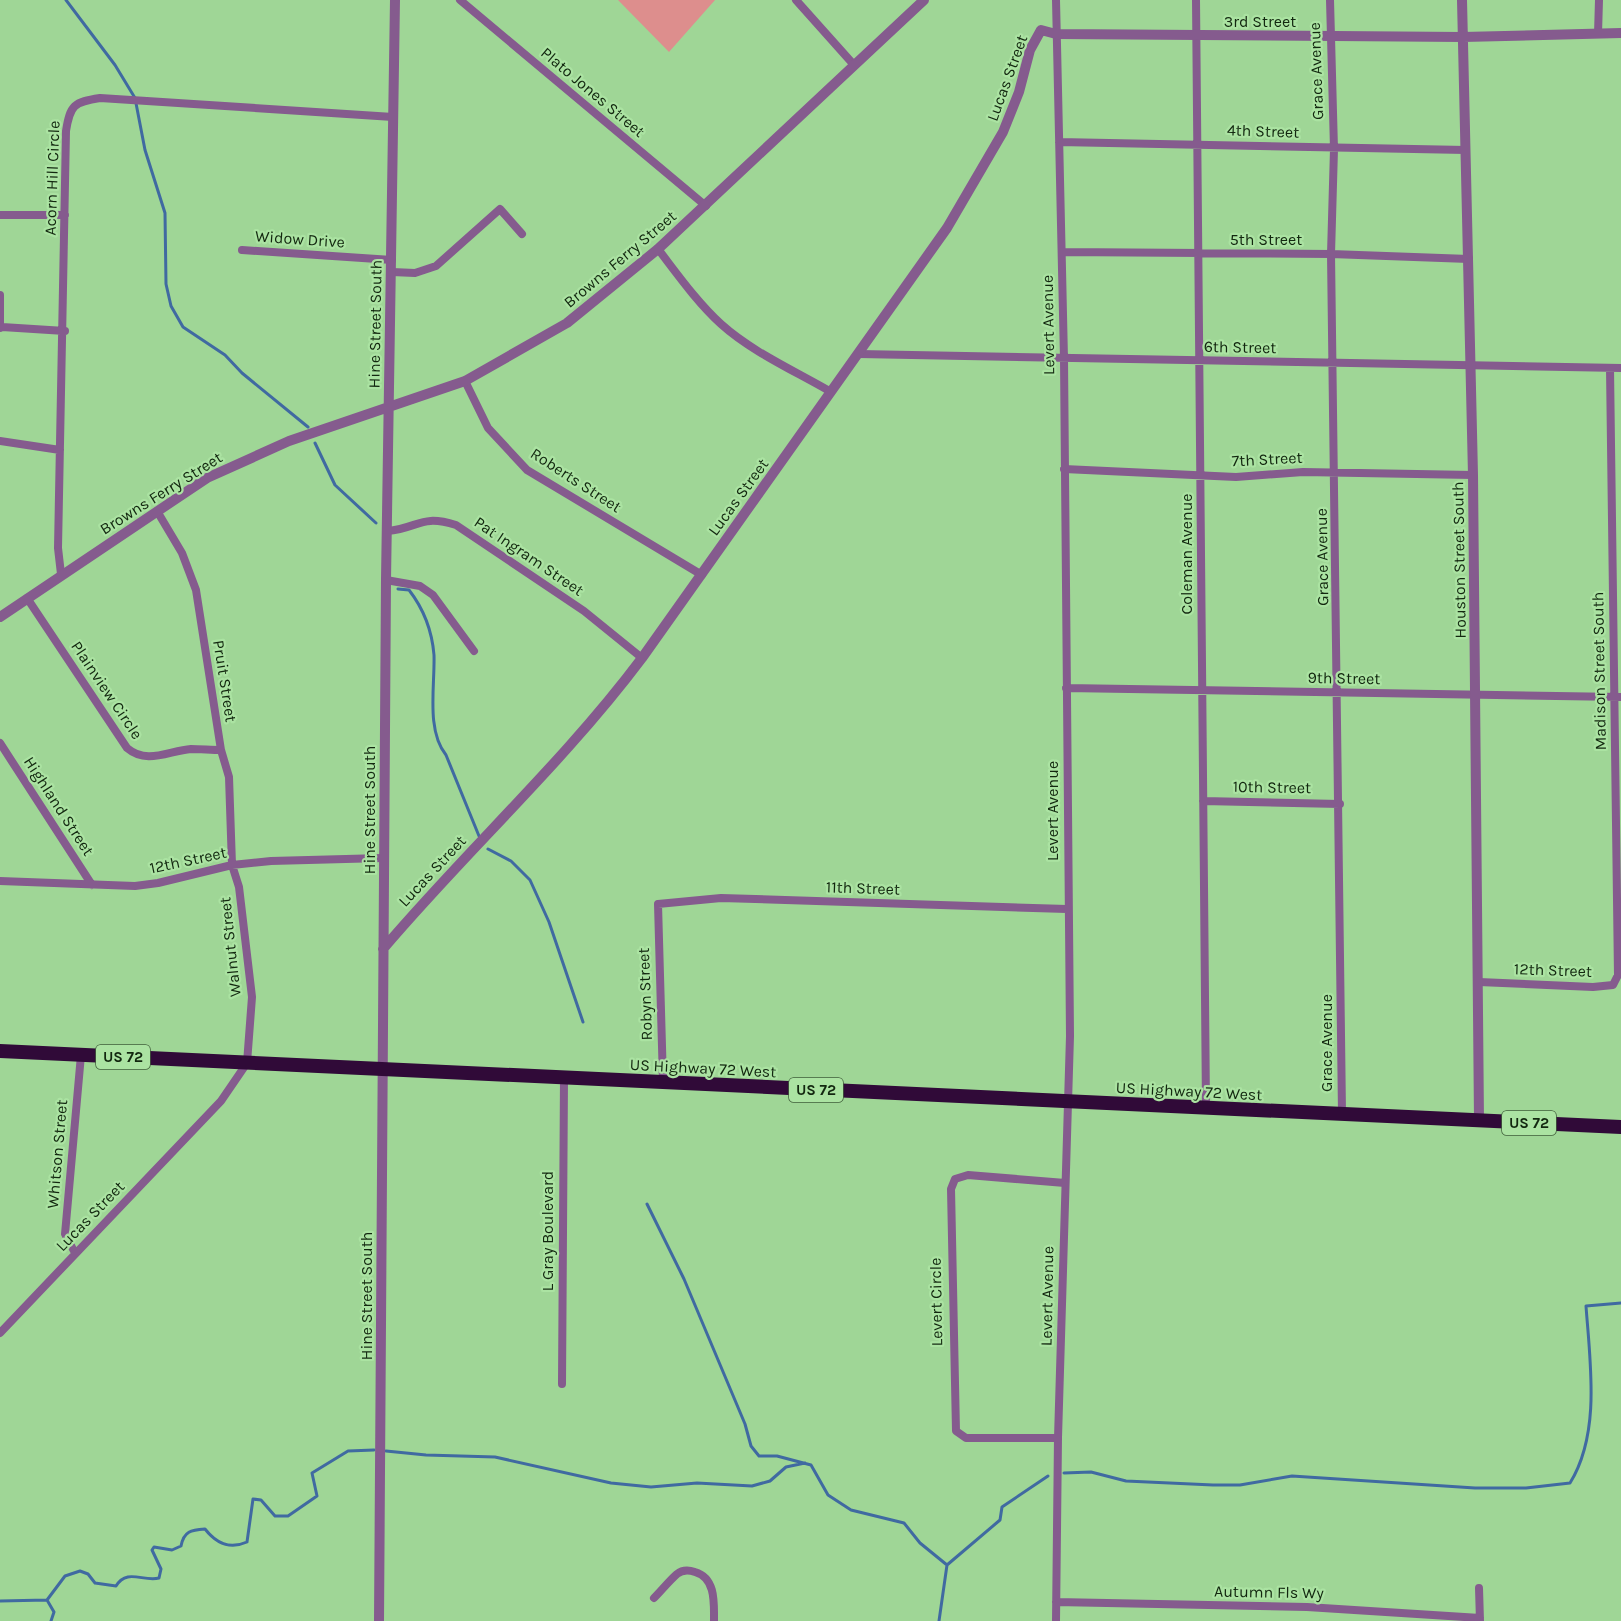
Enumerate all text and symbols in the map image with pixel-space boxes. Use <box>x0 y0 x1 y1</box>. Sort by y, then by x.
street label: 3rd Street <box>1224 12 1296 31</box>
street label: Grace Avenue <box>1305 22 1327 120</box>
street label: Lucas Street <box>983 32 1031 124</box>
street label: Plato Jones Street <box>537 43 649 141</box>
street label: Acorn Hill Circle <box>40 120 64 236</box>
street label: 4th Street <box>1227 120 1299 142</box>
street label: Browns Ferry Street <box>560 206 680 312</box>
street label: Widow Drive <box>254 226 346 252</box>
street label: 5th Street <box>1230 230 1302 249</box>
street label: Hine Street South <box>364 260 386 388</box>
street label: Levert Avenue <box>1038 275 1058 375</box>
street label: 6th Street <box>1204 337 1276 357</box>
street label: Roberts Street <box>527 444 625 516</box>
street label: Browns Ferry Street <box>96 448 226 538</box>
street label: 7th Street <box>1231 448 1303 470</box>
street label: Lucas Street <box>704 455 772 539</box>
street label: Houston Street South <box>1448 481 1470 639</box>
street label: Coleman Avenue <box>1177 493 1196 615</box>
street label: Grace Avenue <box>1312 508 1332 606</box>
street label: Pat Ingram Street <box>471 512 587 600</box>
street label: Madison Street South <box>1588 591 1610 751</box>
street label: Plainview Circle <box>67 637 147 743</box>
street label: Pruit Street <box>209 639 241 723</box>
street label: 9th Street <box>1308 668 1380 688</box>
street label: Hine Street South <box>360 746 379 874</box>
street label: Highland Street <box>20 753 98 859</box>
street label: Levert Avenue <box>1043 761 1062 861</box>
street label: 10th Street <box>1233 777 1311 797</box>
street label: Lucas Street <box>394 831 470 911</box>
street label: 12th Street <box>148 843 228 877</box>
street label: 11th Street <box>826 877 900 899</box>
street label: Walnut Street <box>215 896 245 998</box>
street label: Robyn Street <box>634 947 656 1041</box>
street label: 12th Street <box>1514 959 1592 981</box>
street label: Grace Avenue <box>1317 994 1336 1092</box>
road number: US 72 <box>96 1045 150 1069</box>
street label: US Highway 72 West <box>629 1055 777 1081</box>
road number: US 72 <box>789 1078 843 1102</box>
street label: US Highway 72 West <box>1115 1078 1263 1104</box>
street label: Whitson Street <box>43 1099 71 1209</box>
road number: US 72 <box>1502 1111 1556 1135</box>
street label: L Gray Boulevard <box>538 1171 557 1291</box>
street label: Lucas Street <box>52 1177 128 1255</box>
street label: Hine Street South <box>357 1232 376 1360</box>
street label: Levert Avenue <box>1037 1246 1057 1346</box>
street label: Levert Circle <box>926 1257 946 1347</box>
street label: Autumn Fls Wy <box>1214 1582 1325 1602</box>

